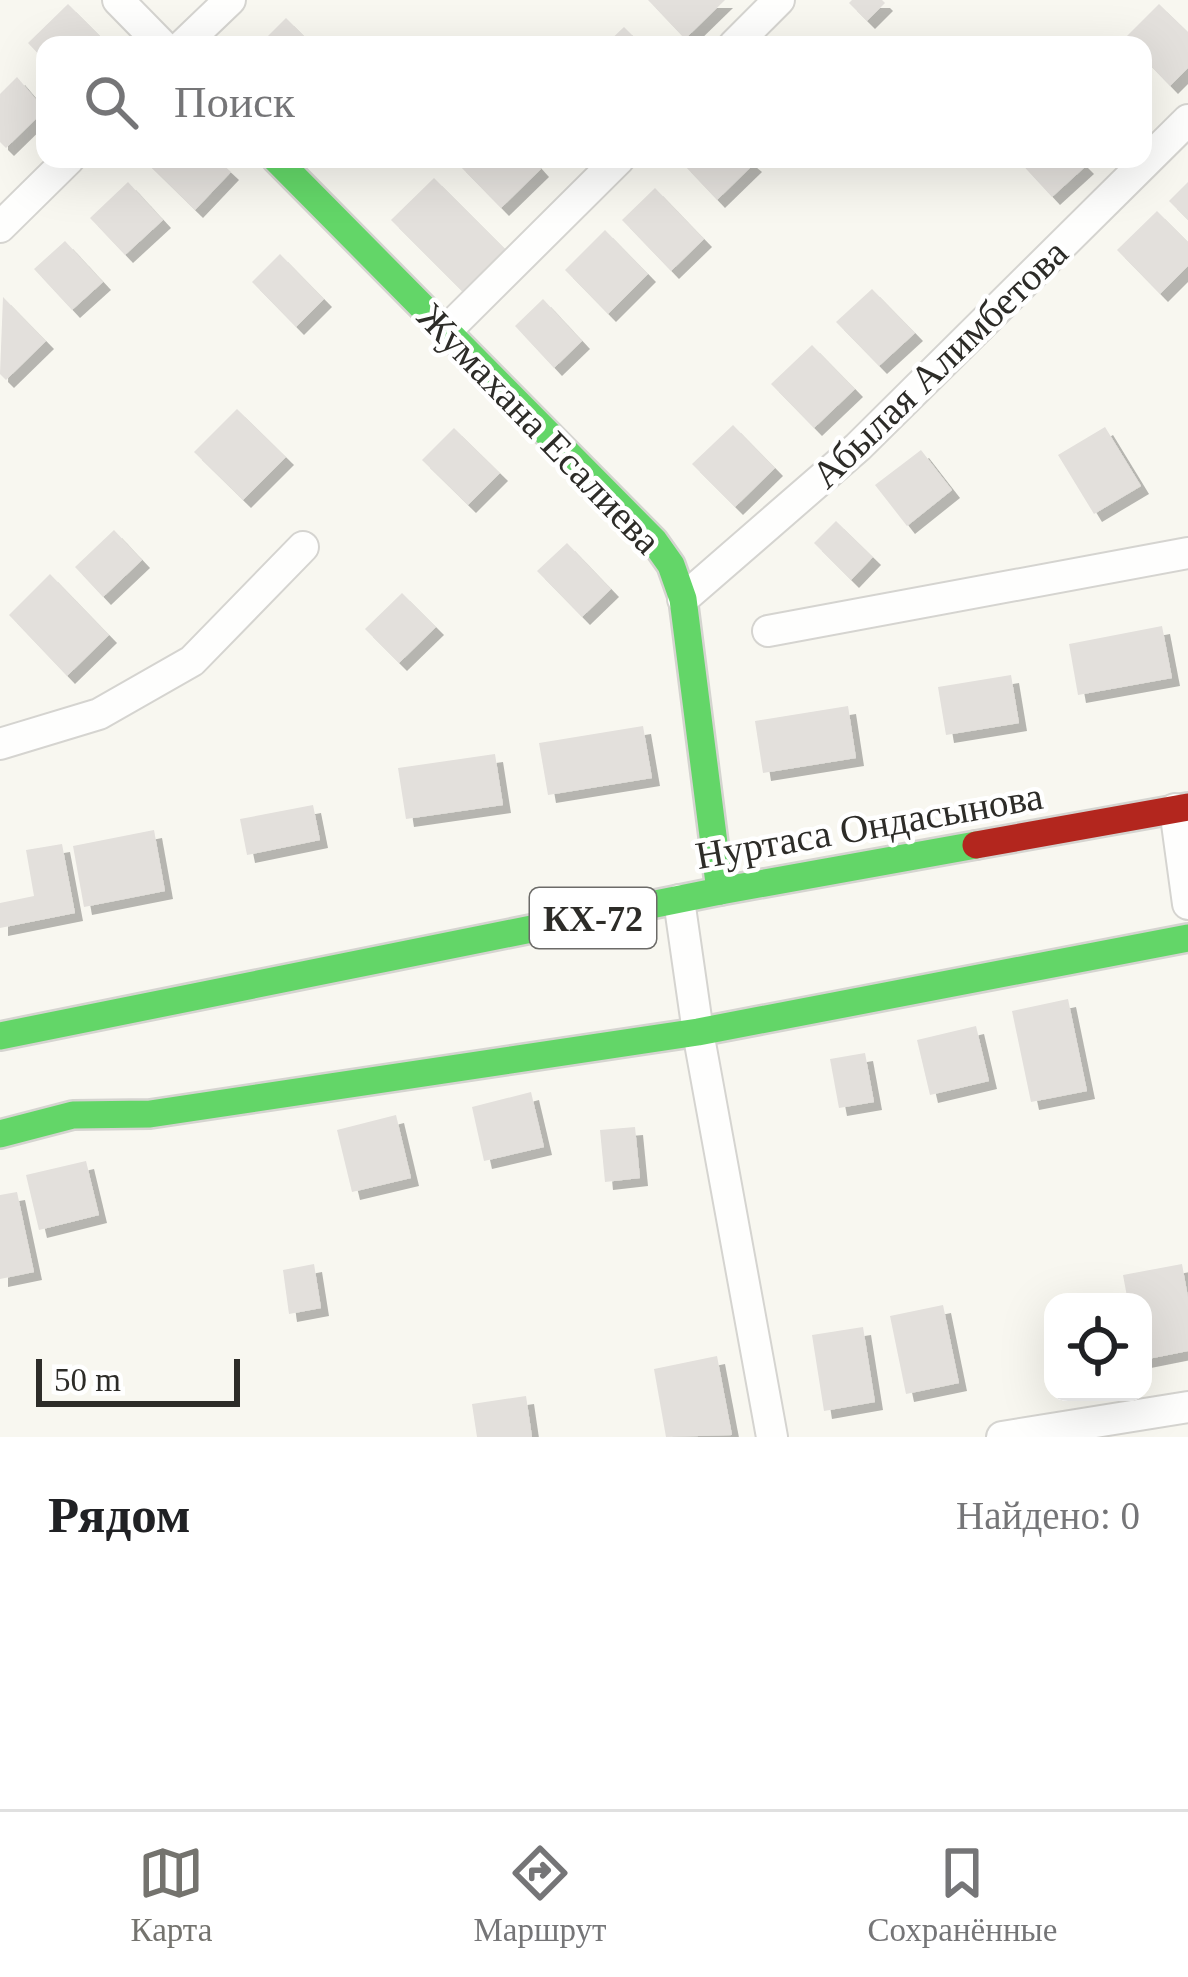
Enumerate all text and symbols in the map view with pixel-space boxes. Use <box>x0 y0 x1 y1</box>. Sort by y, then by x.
search box <box>36 36 1152 168</box>
icon: search <box>78 69 144 135</box>
text: Поиск <box>174 77 295 127</box>
street label: Абылая Алимбетова <box>803 231 1076 496</box>
street label: Жумахана Есалиева <box>409 295 670 563</box>
street label: Нуртаса Ондасынова <box>692 774 1046 878</box>
road number: КХ-72 <box>530 888 656 948</box>
map controls <box>1044 1293 1152 1401</box>
button: locate <box>1044 1293 1152 1401</box>
scale bar <box>36 1353 240 1406</box>
text: 50 m <box>54 1362 121 1398</box>
text: Рядом <box>48 1487 191 1543</box>
text: Найдено: 0 <box>956 1494 1140 1537</box>
tab: Карта <box>131 1840 212 1949</box>
tab: Маршрут <box>474 1840 606 1949</box>
tab: Сохранённые <box>868 1840 1057 1949</box>

